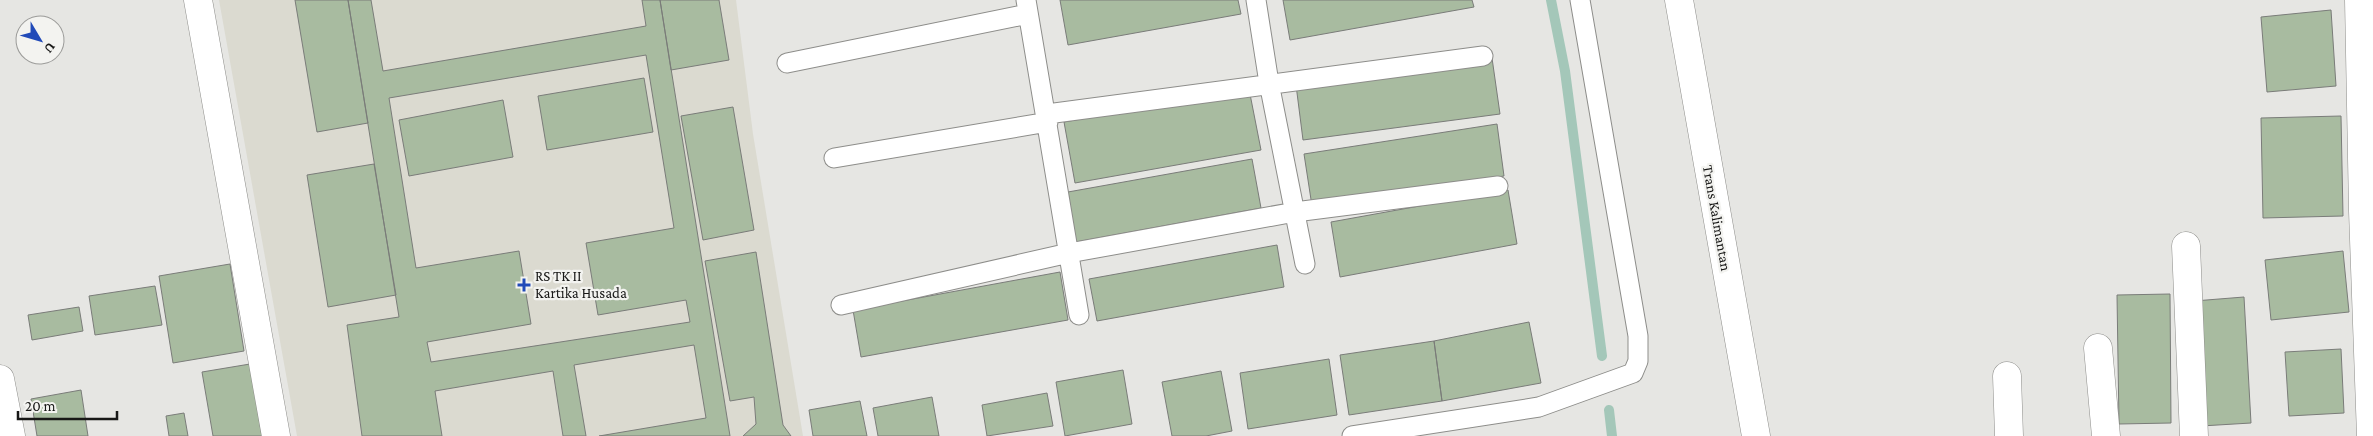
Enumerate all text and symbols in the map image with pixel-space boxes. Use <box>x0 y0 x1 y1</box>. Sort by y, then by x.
north arrow <box>15 15 65 65</box>
text: U <box>41 39 60 57</box>
street label: Trans Kalimantan <box>1700 164 1734 272</box>
place label: RS TK II Kartika Husada <box>535 268 627 301</box>
marker: RS TK II Kartika Husada <box>517 278 531 292</box>
scale bar <box>18 388 116 420</box>
text: 20 m <box>25 398 56 414</box>

